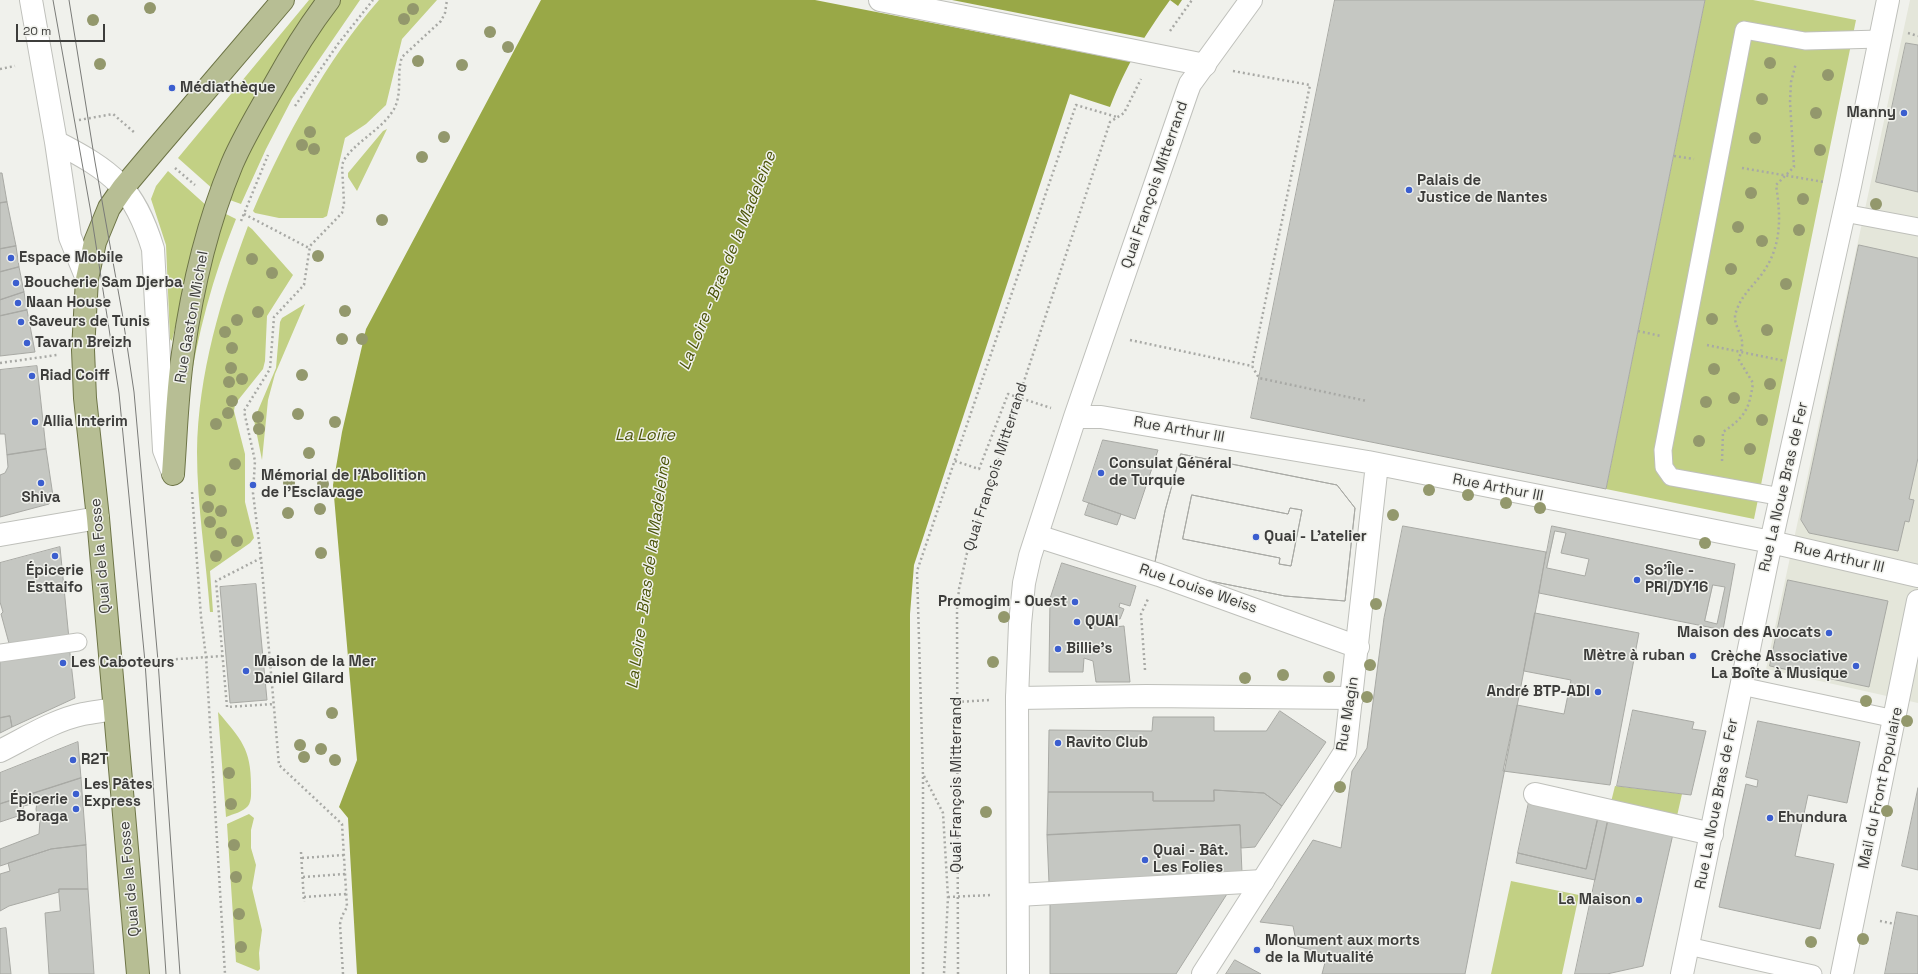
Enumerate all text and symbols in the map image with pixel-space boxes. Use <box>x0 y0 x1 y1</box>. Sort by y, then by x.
scale bar <box>18 16 107 42</box>
text: 20 m <box>23 23 51 39</box>
place label: Médiathèque <box>180 79 276 97</box>
marker: Médiathèque <box>167 83 177 93</box>
street label: Quai François Mitterrand <box>1118 99 1192 271</box>
place label: Manny <box>1847 104 1896 122</box>
marker: Manny <box>1899 108 1909 118</box>
water label: La Loire - Bras de la Madeleine <box>675 149 781 373</box>
place label: Palais de Justice de Nantes <box>1417 172 1548 207</box>
marker: Palais de Justice de Nantes <box>1404 185 1414 195</box>
place label: Espace Mobile <box>19 249 123 267</box>
street label: Rue Gaston Michel <box>172 250 212 384</box>
marker: Espace Mobile <box>6 253 16 263</box>
place label: Boucherie Sam Djerba <box>24 274 183 292</box>
marker: Boucherie Sam Djerba <box>11 278 21 288</box>
place label: Naan House <box>26 294 111 312</box>
marker: Naan House <box>13 298 23 308</box>
place label: Saveurs de Tunis <box>29 313 150 331</box>
marker: Saveurs de Tunis <box>16 317 26 327</box>
place label: Tavarn Breizh <box>35 334 132 352</box>
marker: Tavarn Breizh <box>22 338 32 348</box>
place label: Riad Coiff <box>40 367 110 385</box>
marker: Riad Coiff <box>27 371 37 381</box>
street label: Quai François Mitterrand <box>960 380 1032 554</box>
street label: Rue La Noue Bras de Fer <box>1756 400 1812 574</box>
place label: Allia Interim <box>43 413 128 431</box>
street label: Rue Arthur III <box>1132 413 1226 447</box>
marker: Allia Interim <box>30 417 40 427</box>
water label: La Loire <box>615 426 675 446</box>
place label: Consulat Général de Turquie <box>1109 455 1232 490</box>
water label: La Loire - Bras de la Madeleine <box>623 456 675 690</box>
place label: Mémorial de l’Abolition de l’Esclavage <box>261 467 426 502</box>
marker: Consulat Général de Turquie <box>1096 468 1106 478</box>
street label: Rue Arthur III <box>1451 470 1545 506</box>
marker: Shiva <box>36 478 46 488</box>
marker: Mémorial de l’Abolition de l’Esclavage <box>248 480 258 490</box>
place label: Shiva <box>21 489 61 507</box>
street label: Quai de la Fosse <box>87 497 115 615</box>
place label: Quai - L'atelier <box>1264 528 1367 546</box>
marker: Quai - L'atelier <box>1251 532 1261 542</box>
street label: Rue Arthur III <box>1792 539 1886 577</box>
marker: Épicerie Esttaifo <box>50 551 60 561</box>
street label: Rue Louise Weiss <box>1137 560 1259 618</box>
place label: Épicerie Esttaifo <box>26 562 84 597</box>
place label: So'Île - PRI/DY16 <box>1645 562 1708 597</box>
marker: So'Île - PRI/DY16 <box>1632 575 1642 585</box>
place label: Promogim - Ouest <box>938 593 1067 611</box>
marker: Promogim - Ouest <box>1070 597 1080 607</box>
place label: QUAI <box>1085 613 1119 631</box>
marker: QUAI <box>1072 617 1082 627</box>
place label: Maison des Avocats <box>1677 624 1821 642</box>
marker: Maison des Avocats <box>1824 628 1834 638</box>
place label: Billie's <box>1066 640 1112 658</box>
marker: Billie's <box>1053 644 1063 654</box>
place label: Mètre à ruban <box>1583 647 1685 665</box>
place label: Crèche Associative La Boîte à Musique <box>1711 648 1848 683</box>
marker: Mètre à ruban <box>1688 651 1698 661</box>
place label: Maison de la Mer Daniel Gilard <box>254 653 376 688</box>
place label: Les Caboteurs <box>71 654 174 672</box>
marker: Les Caboteurs <box>58 658 68 668</box>
marker: Crèche Associative La Boîte à Musique <box>1851 661 1861 671</box>
marker: Maison de la Mer Daniel Gilard <box>241 666 251 676</box>
street label: Rue Magin <box>1333 675 1363 753</box>
place label: André BTP-ADI <box>1487 683 1590 701</box>
marker: André BTP-ADI <box>1593 687 1603 697</box>
street label: Quai François Mitterrand <box>948 697 966 873</box>
street label: Mail du Front Populaire <box>1855 705 1907 871</box>
street label: Rue La Noue Bras de Fer <box>1692 717 1742 891</box>
place label: Ravito Club <box>1066 734 1148 752</box>
marker: Ravito Club <box>1053 738 1063 748</box>
place label: R2T <box>81 751 108 769</box>
marker: R2T <box>68 755 78 765</box>
place label: Les Pâtes Express <box>84 776 153 811</box>
marker: Les Pâtes Express <box>71 789 81 799</box>
place label: Épicerie Boraga <box>10 791 68 826</box>
marker: Épicerie Boraga <box>71 804 81 814</box>
place label: Ehundura <box>1778 809 1847 827</box>
marker: Ehundura <box>1765 813 1775 823</box>
street label: Quai de la Fosse <box>116 820 144 938</box>
place label: Quai - Bât. Les Folies <box>1153 842 1229 877</box>
marker: Quai - Bât. Les Folies <box>1140 855 1150 865</box>
place label: La Maison <box>1558 891 1631 909</box>
marker: La Maison <box>1634 895 1644 905</box>
place label: Monument aux morts de la Mutualité <box>1265 932 1420 967</box>
marker: Monument aux morts de la Mutualité <box>1252 945 1262 955</box>

